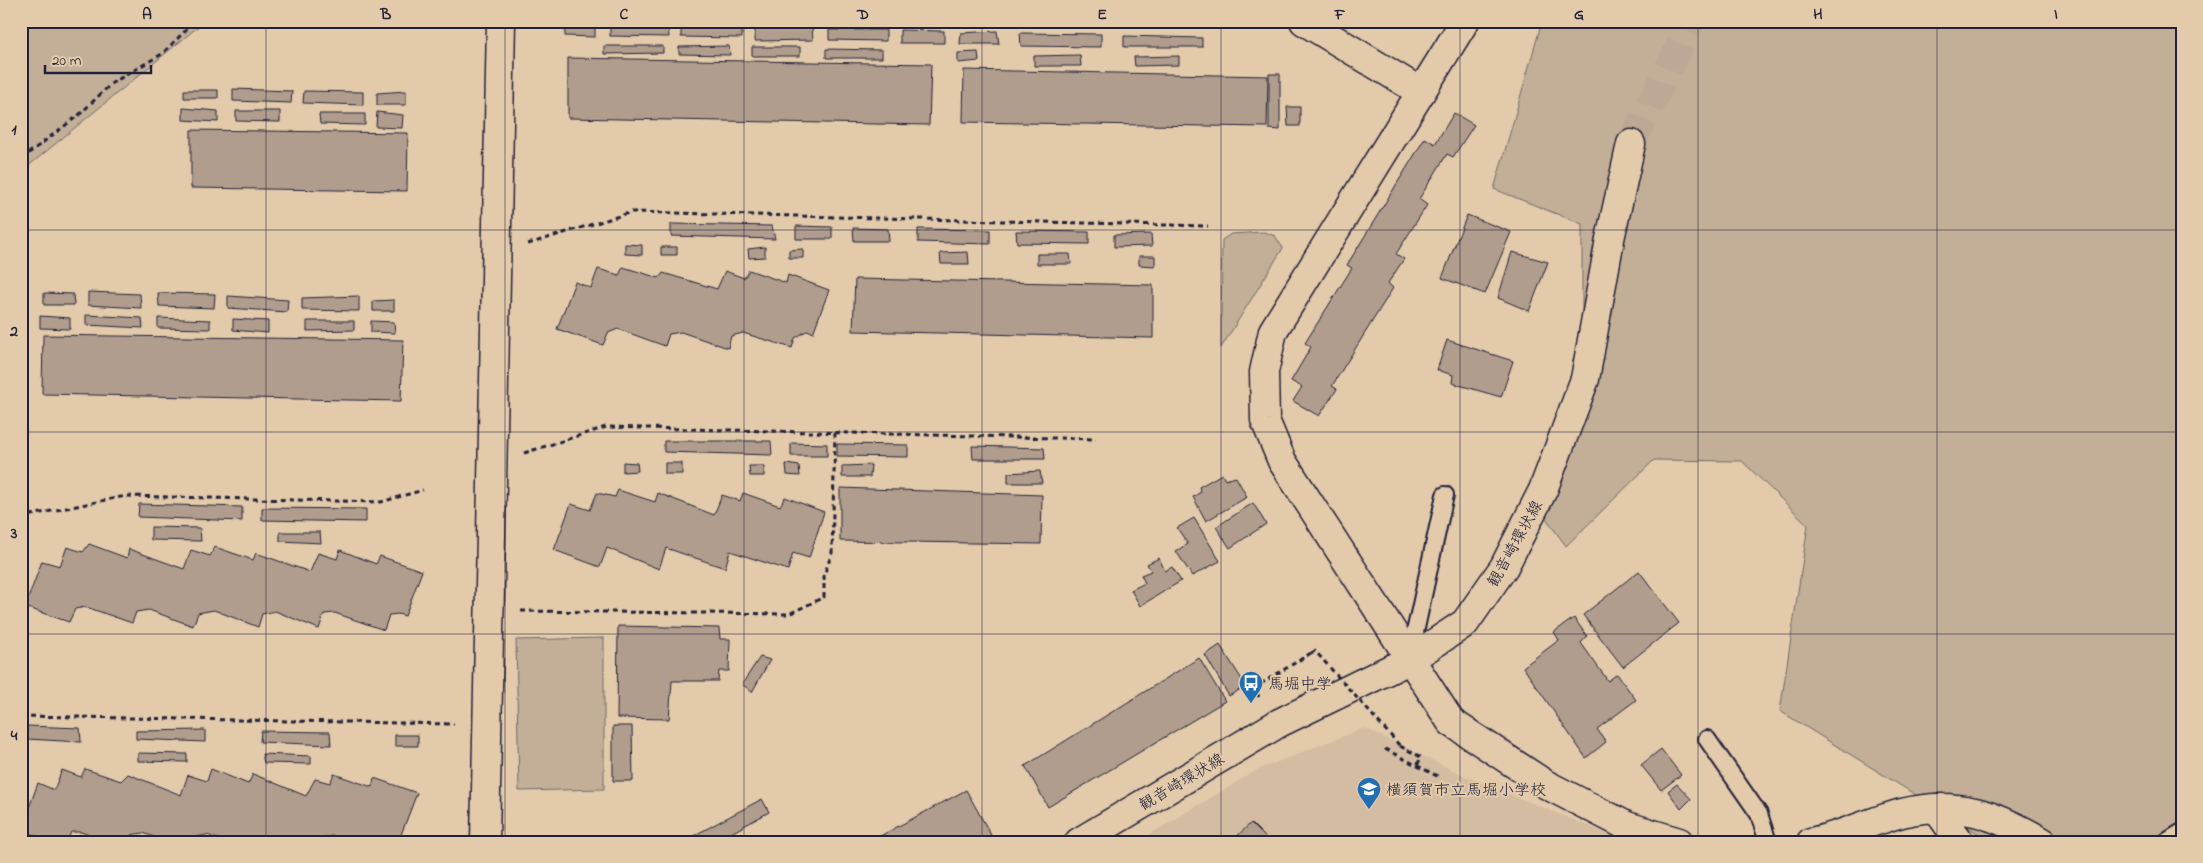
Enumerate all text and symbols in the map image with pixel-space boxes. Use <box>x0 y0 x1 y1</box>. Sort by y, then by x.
text: A <box>142 3 152 27</box>
text: B <box>380 3 392 27</box>
text: C <box>620 3 629 27</box>
text: D <box>856 3 869 27</box>
text: E <box>1097 3 1107 27</box>
text: F <box>1334 3 1346 27</box>
text: G <box>1574 3 1584 27</box>
text: H <box>1813 3 1823 27</box>
text: I <box>2054 3 2058 27</box>
scale bar <box>45 42 151 74</box>
text: 20 m <box>52 50 82 72</box>
text: 1 <box>11 118 17 142</box>
text: 2 <box>9 320 18 344</box>
street label: 観音崎環状線 <box>1482 496 1550 592</box>
text: 3 <box>10 522 18 546</box>
bus stop icon: 馬堀中学 <box>1238 670 1264 704</box>
place label: 馬堀中学 <box>1268 673 1332 697</box>
text: 4 <box>10 724 18 748</box>
street label: 観音崎環状線 <box>1135 748 1229 818</box>
school or university icon: 横須賀市立馬堀小学校 <box>1356 776 1382 810</box>
place label: 横須賀市立馬堀小学校 <box>1386 779 1546 803</box>

